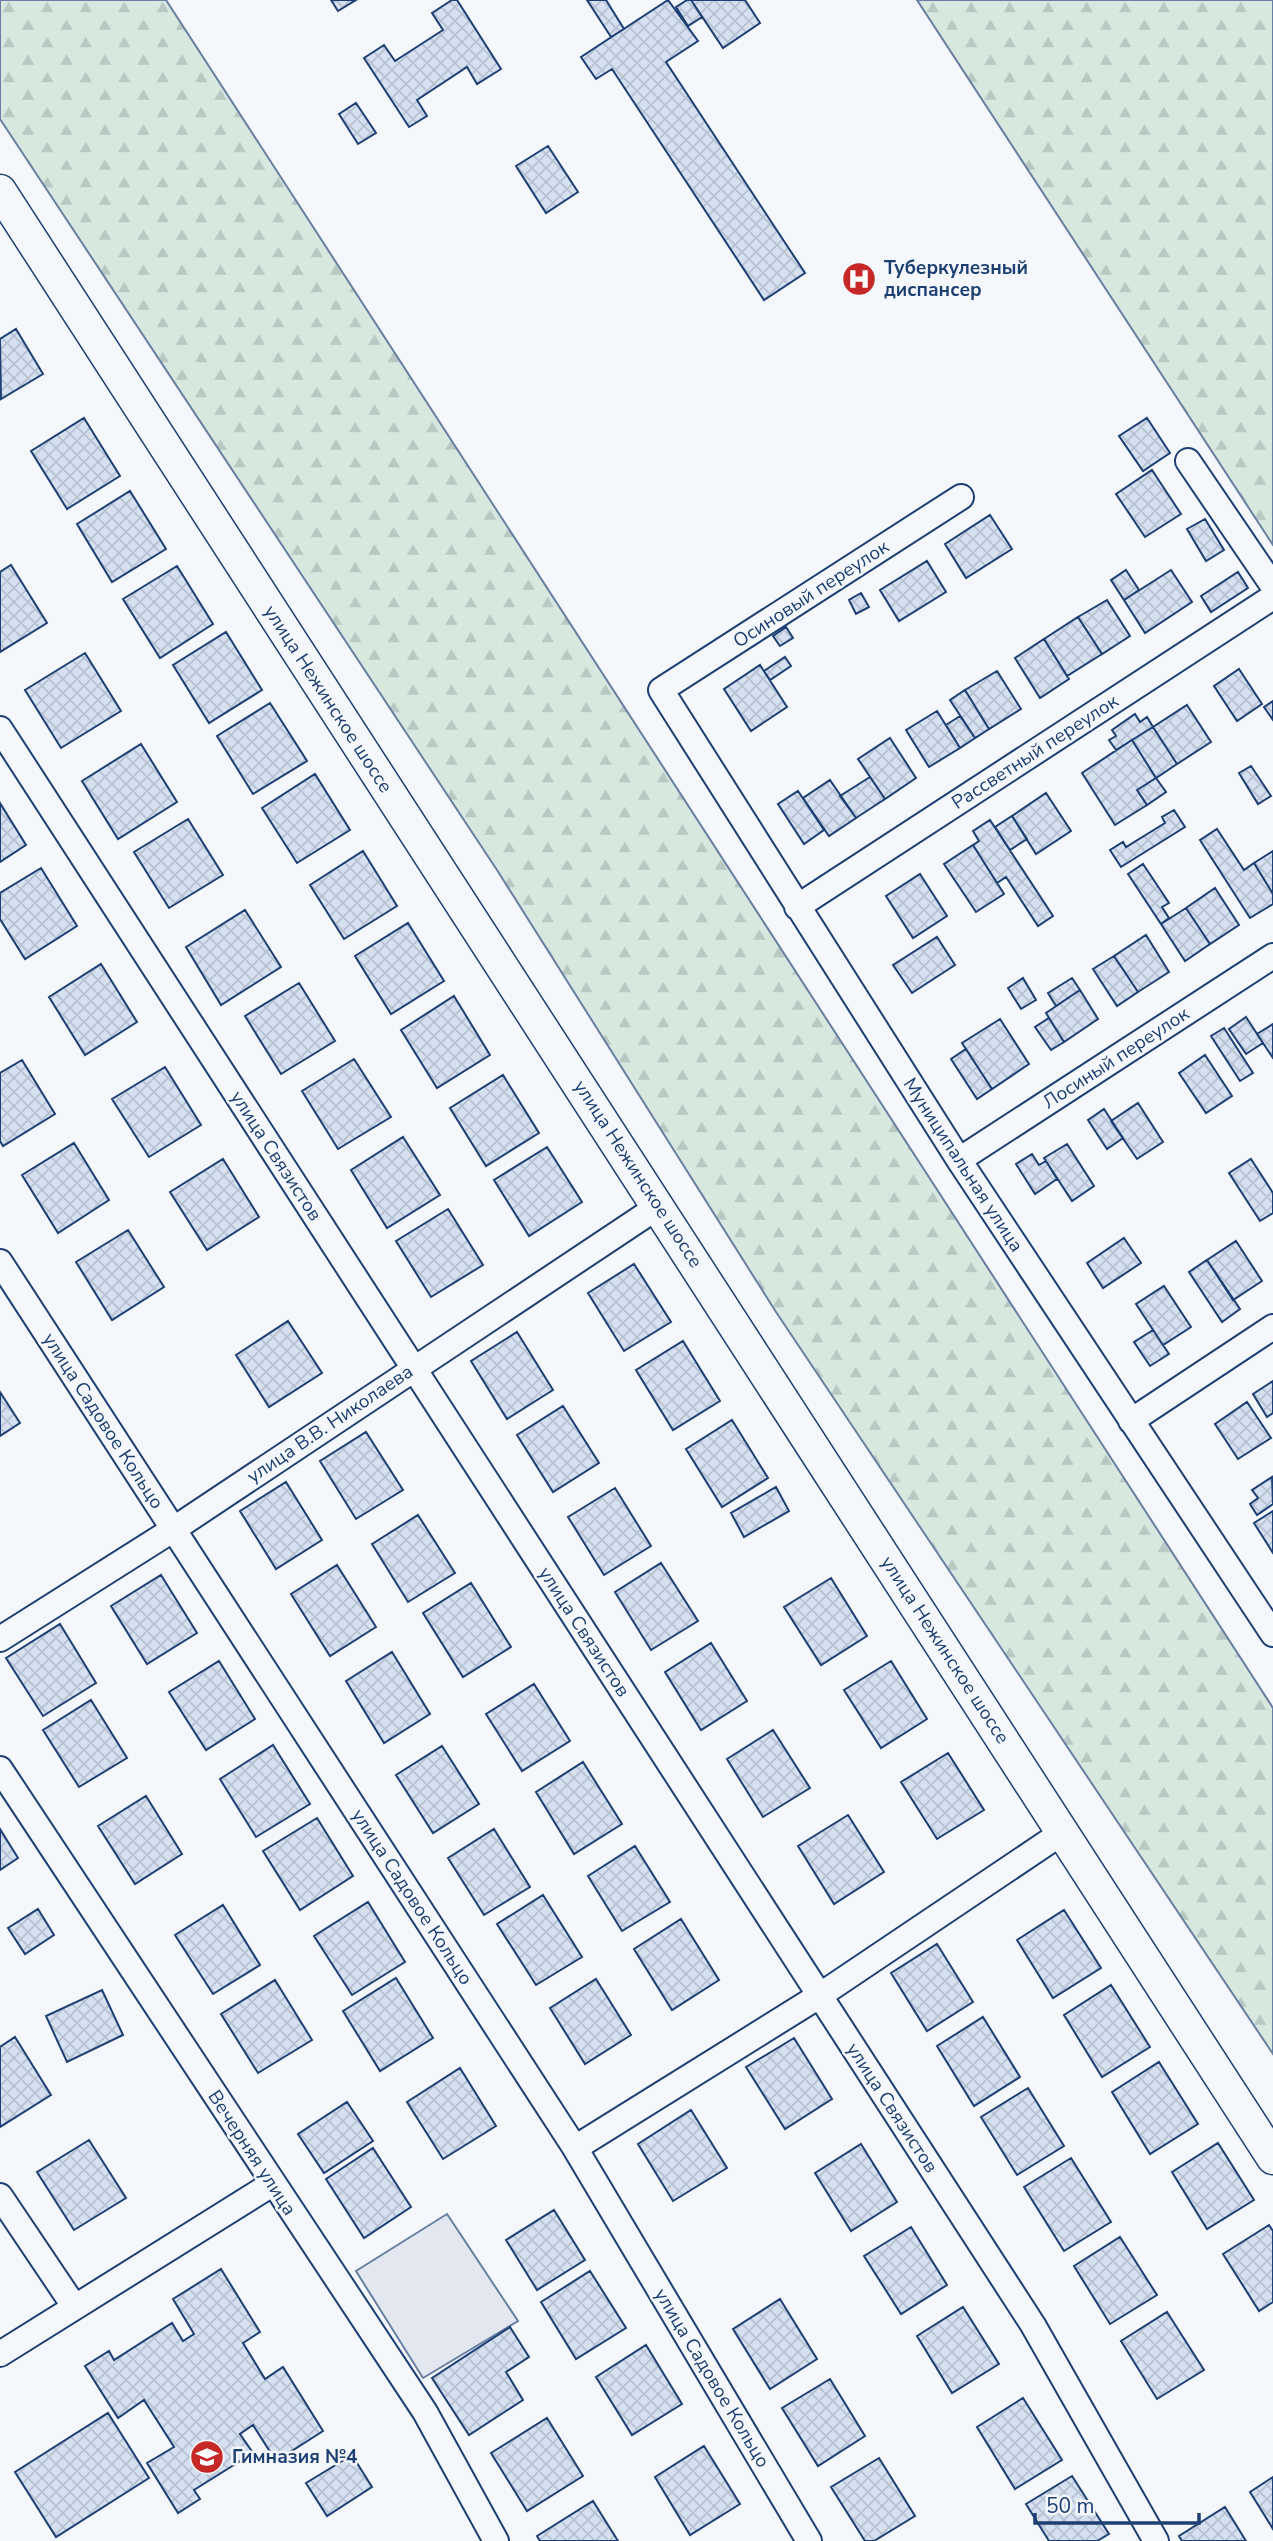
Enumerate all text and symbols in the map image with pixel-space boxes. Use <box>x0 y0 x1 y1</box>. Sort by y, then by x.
place label: Туберкулезный диспансер <box>884 255 1028 303</box>
hospital icon: Туберкулезный диспансер <box>840 260 878 298</box>
street label: Осиновый переулок <box>728 534 894 654</box>
street label: улица Нежинское шоссе <box>257 600 399 798</box>
street label: Рассветный переулок <box>947 688 1123 816</box>
street label: Лосиный переулок <box>1038 1001 1194 1115</box>
street label: Муниципальная улица <box>897 1073 1029 1257</box>
street label: улица Нежинское шоссе <box>567 1075 709 1273</box>
street label: улица Связистов <box>224 1086 328 1226</box>
street label: улица Садовое Кольцо <box>36 1328 170 1514</box>
street label: улица В.В. Николаева <box>242 1359 418 1489</box>
street label: улица Нежинское шоссе <box>874 1551 1016 1749</box>
street label: улица Связистов <box>532 1562 636 1702</box>
street label: улица Садовое Кольцо <box>345 1804 479 1990</box>
street label: улица Связистов <box>840 2038 944 2178</box>
street label: Вечерняя улица <box>202 2085 302 2221</box>
street label: улица Садовое Кольцо <box>648 2283 776 2473</box>
school or university icon: Гимназия №4 <box>188 2438 226 2476</box>
place label: Гимназия №4 <box>232 2444 357 2470</box>
scale bar <box>1035 2482 1200 2526</box>
text: 50 m <box>1046 2492 1095 2520</box>

